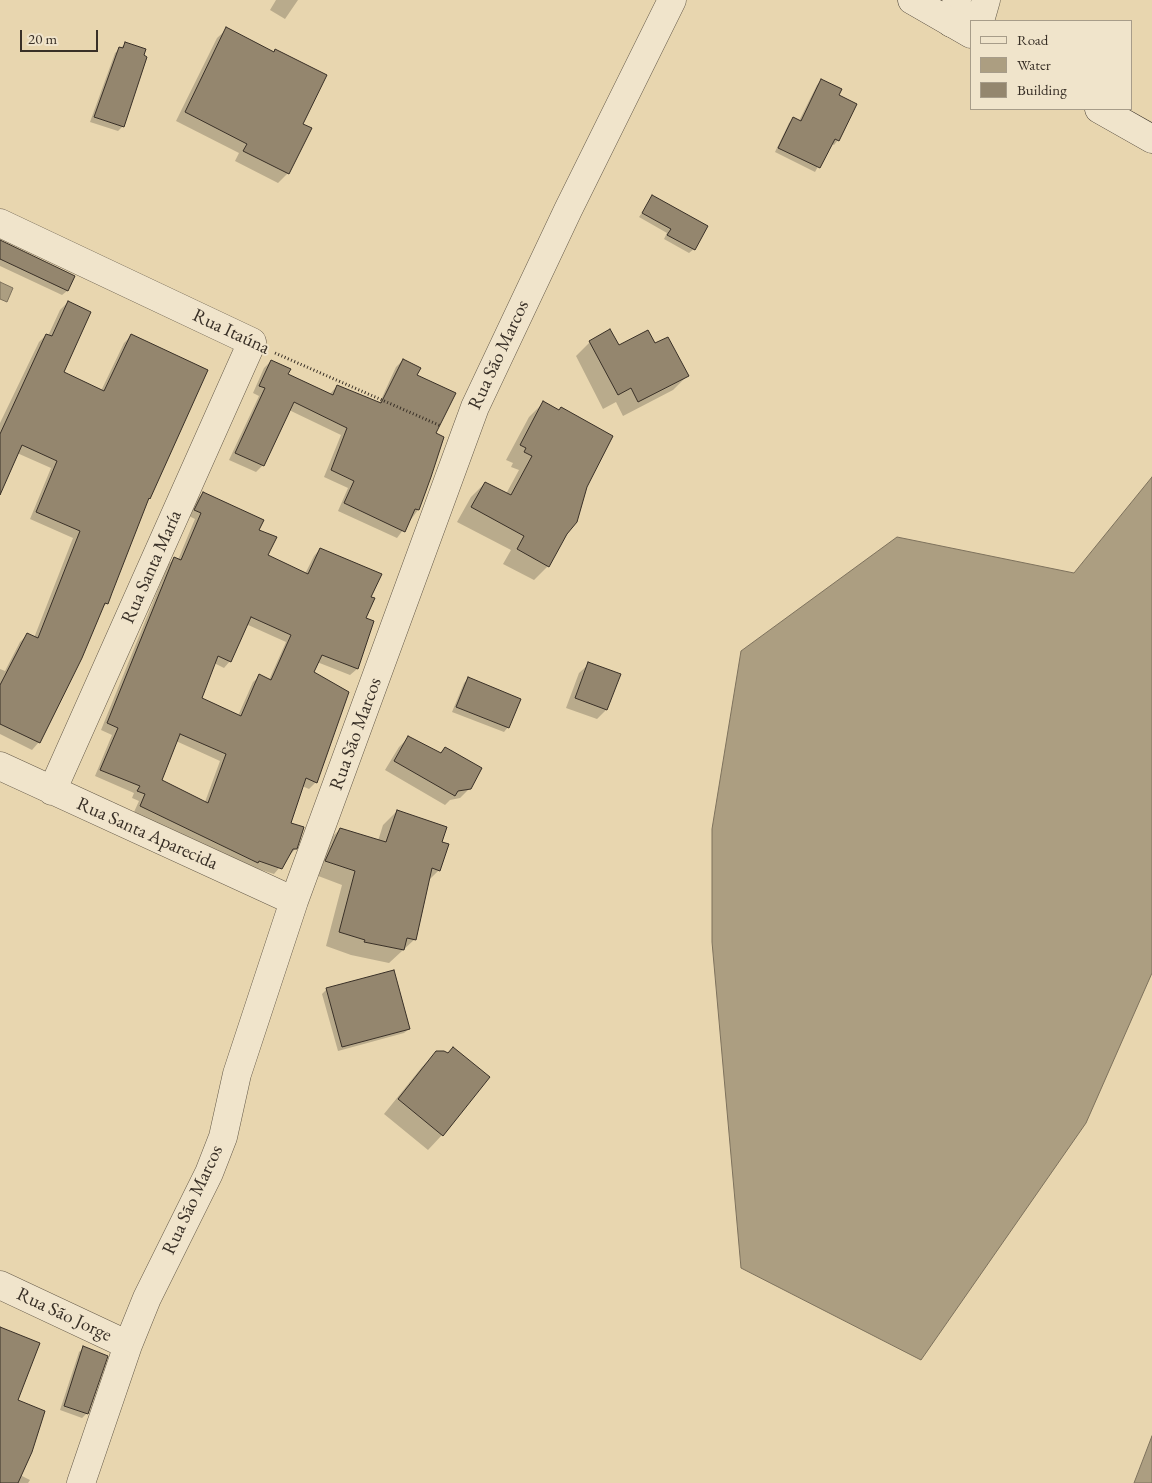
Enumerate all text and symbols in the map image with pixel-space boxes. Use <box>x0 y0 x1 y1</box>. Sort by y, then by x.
scale bar <box>22 20 100 52</box>
legend <box>970 20 1132 110</box>
text: 20 m <box>28 29 57 48</box>
text: Road <box>1017 30 1048 49</box>
text: Water <box>1017 55 1051 74</box>
text: Building <box>1017 80 1067 99</box>
street label: Rua São Marcos <box>464 297 534 413</box>
street label: Rua Itaúna <box>189 304 273 360</box>
street label: Rua Santa María <box>117 507 187 627</box>
street label: Rua São Marcos <box>325 675 387 793</box>
street label: Rua Santa Aparecida <box>73 793 221 875</box>
street label: Rua São Marcos <box>158 1142 228 1258</box>
street label: Rua São Jorge <box>13 1283 115 1347</box>

